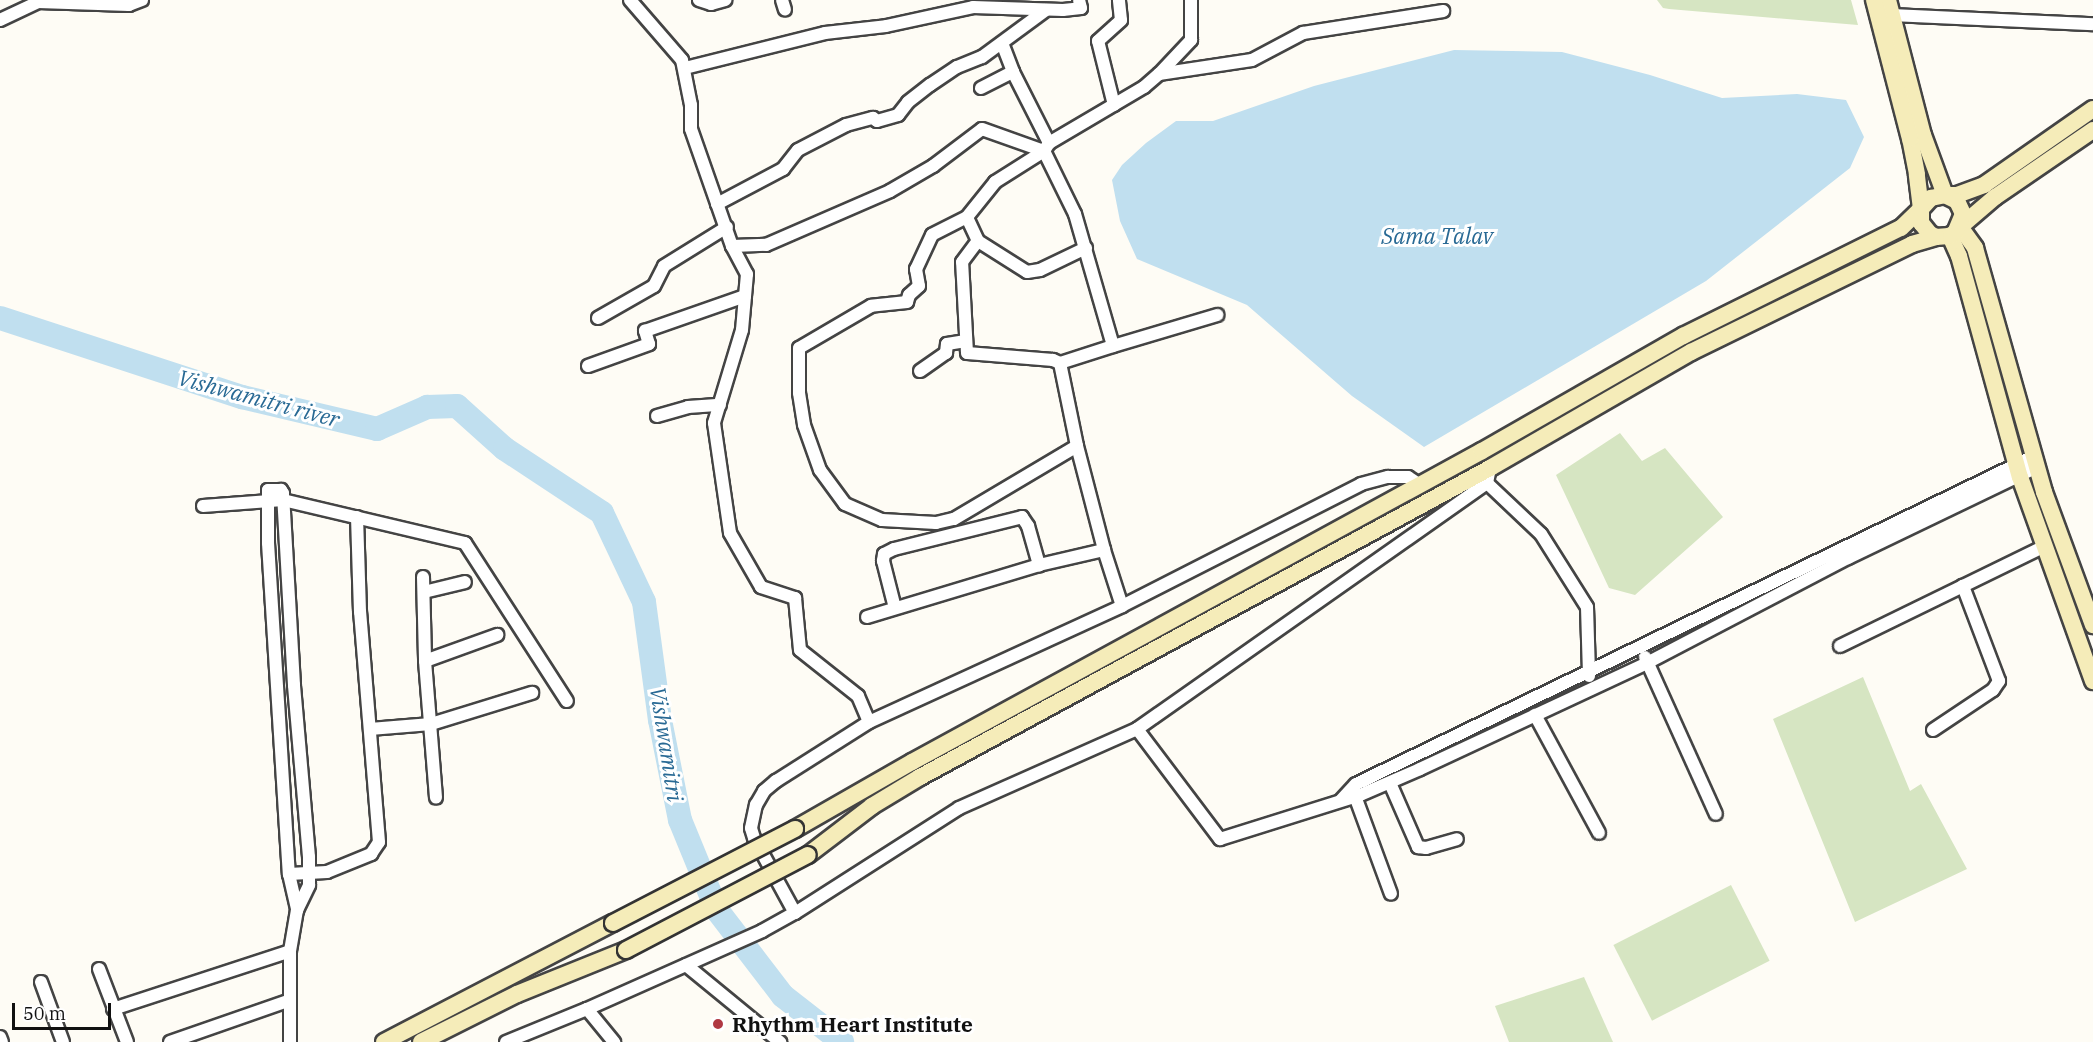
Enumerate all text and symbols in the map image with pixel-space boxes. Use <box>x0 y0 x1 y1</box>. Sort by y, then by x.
water label: Sama Talav <box>1381 223 1493 249</box>
water label: Vishwamitri river <box>175 364 343 432</box>
water label: Vishwamitri <box>645 685 689 803</box>
scale bar <box>15 991 114 1029</box>
text: 50 m <box>23 1002 66 1025</box>
place label: Rhythm Heart Institute <box>732 1011 973 1037</box>
marker: Rhythm Heart Institute <box>709 1015 727 1033</box>

